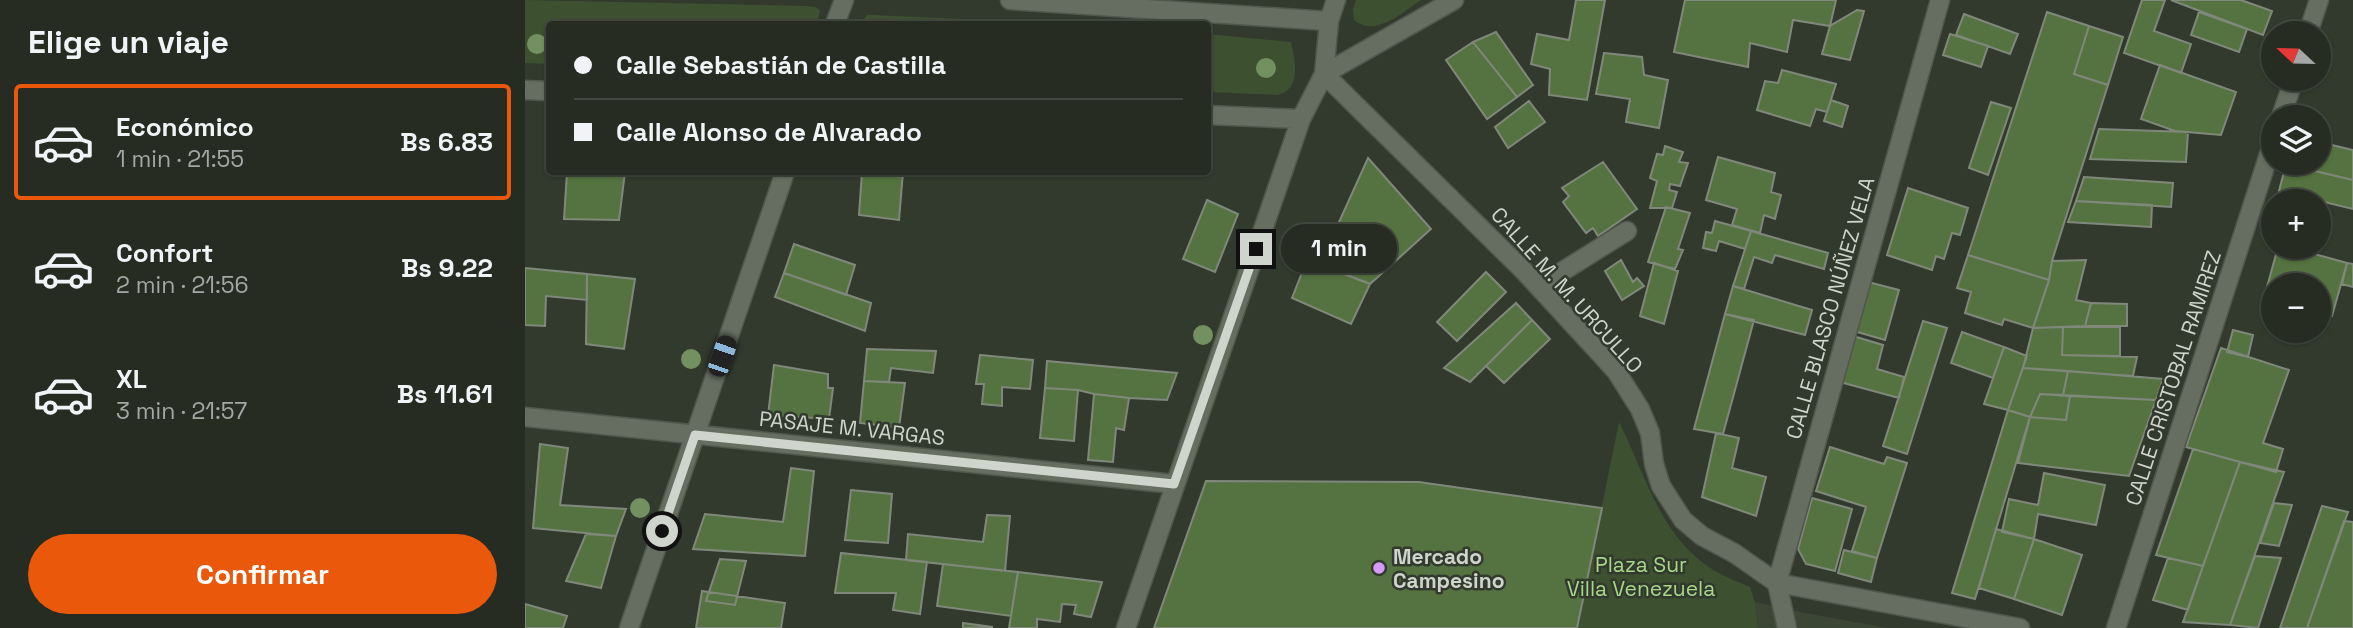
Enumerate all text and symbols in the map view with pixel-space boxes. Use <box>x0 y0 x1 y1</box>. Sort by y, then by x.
north arrow <box>2261 21 2331 91</box>
map controls <box>2261 21 2331 343</box>
text: Elige un viaje <box>28 22 229 62</box>
text: Calle Sebastián de Castilla <box>616 48 946 82</box>
button: layers <box>2261 105 2331 175</box>
text: Económico <box>116 110 254 144</box>
icon: car <box>32 111 95 174</box>
text: Calle Alonso de Alvarado <box>616 115 922 149</box>
text: Bs 6.83 <box>400 125 493 159</box>
text: 1 min · 21:55 <box>116 144 244 174</box>
street label: CALLE BLASCO NÚÑEZ VELA <box>1780 174 1880 442</box>
button: + <box>2261 189 2331 259</box>
street label: CALLE M. M. URCULLO <box>1485 201 1649 379</box>
callout: 1 min <box>1281 224 1396 274</box>
route end <box>1240 233 1272 265</box>
text: 1 min <box>1311 233 1367 263</box>
text: Confort <box>116 236 213 270</box>
icon: car <box>32 237 95 300</box>
street label: CALLE CRISTOBAL RAMIREZ <box>2119 247 2227 509</box>
text: Bs 9.22 <box>401 251 493 285</box>
text: 2 min · 21:56 <box>116 270 249 300</box>
button: − <box>2261 273 2331 343</box>
car <box>706 333 739 379</box>
text: XL <box>116 362 147 396</box>
icon: car <box>32 363 95 426</box>
text: Bs 11.61 <box>397 377 493 411</box>
text: 3 min · 21:57 <box>116 396 247 426</box>
street label: PASAJE M. VARGAS <box>758 405 946 451</box>
route start <box>646 515 678 547</box>
button: Confirmar <box>28 534 497 614</box>
place label: Mercado Campesino <box>1393 543 1505 594</box>
park label: Plaza Sur Villa Venezuela <box>1567 551 1715 602</box>
marker: Mercado Campesino <box>1371 560 1387 576</box>

